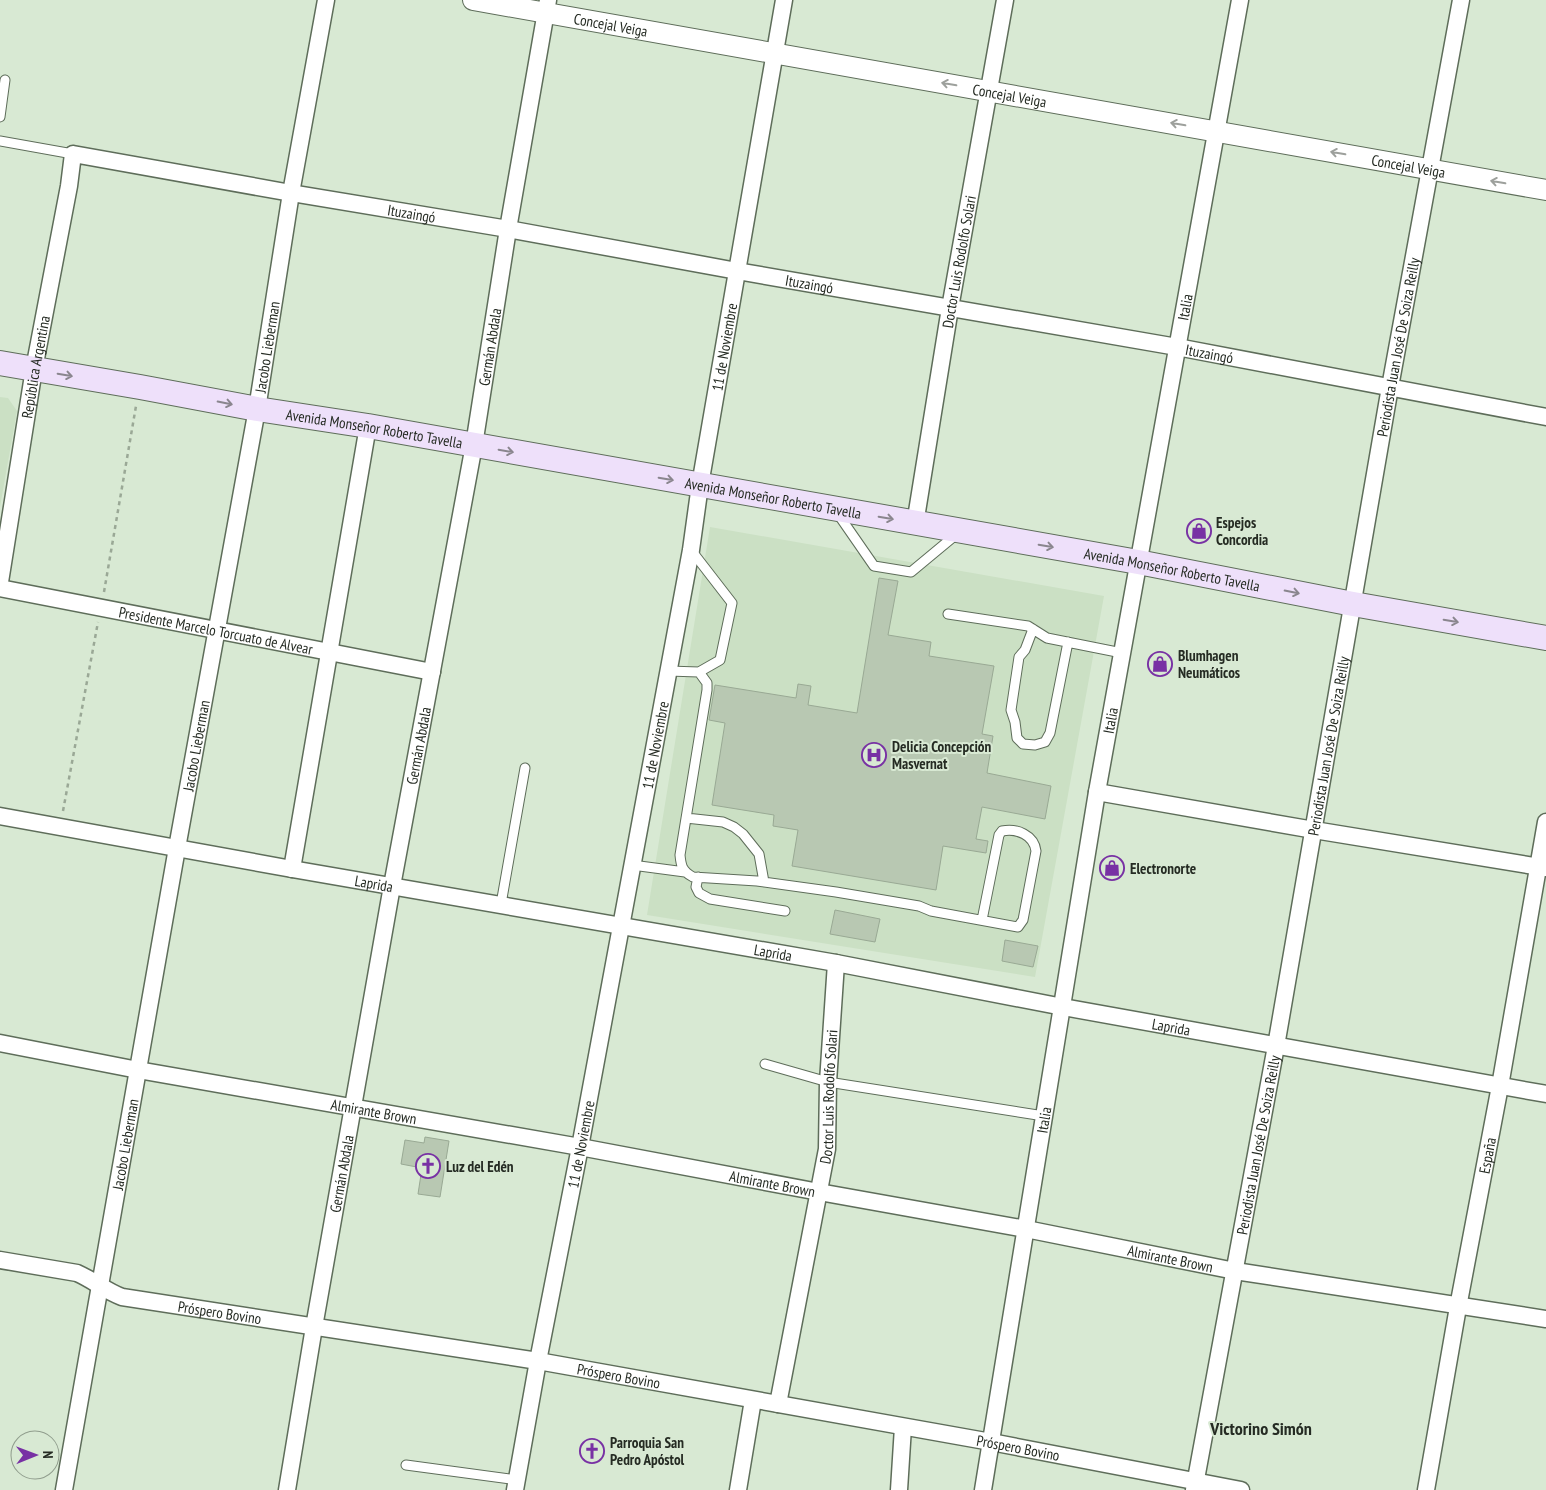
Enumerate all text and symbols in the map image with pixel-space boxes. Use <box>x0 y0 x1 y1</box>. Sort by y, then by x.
street label: Concejal Veiga <box>572 9 649 40</box>
one-way arrow <box>942 78 958 88</box>
street label: Concejal Veiga <box>971 79 1048 111</box>
one-way arrow <box>1170 119 1186 129</box>
one-way arrow <box>1330 148 1346 158</box>
street label: Concejal Veiga <box>1370 150 1447 182</box>
one-way arrow <box>1490 176 1506 186</box>
street label: Doctor Luis Rodolfo Solari <box>937 194 979 329</box>
street label: Ituzaingó <box>386 200 437 226</box>
street label: Periodista Juan José De Soiza Reilly <box>1372 255 1423 438</box>
street label: Ituzaingó <box>784 270 835 297</box>
street label: Italia <box>1173 292 1196 322</box>
street label: Jacobo Lieberman <box>250 300 283 395</box>
street label: 11 de Noviembre <box>707 302 741 392</box>
street label: Germán Abdala <box>474 307 505 387</box>
street label: República Argentina <box>17 314 54 419</box>
street label: Ituzaingó <box>1184 339 1235 367</box>
one-way arrow <box>57 370 73 380</box>
one-way arrow <box>217 399 233 409</box>
street label: Avenida Monseñor Roberto Tavella <box>285 404 464 452</box>
one-way arrow <box>498 446 514 456</box>
street label: Avenida Monseñor Roberto Tavella <box>684 473 863 522</box>
one-way arrow <box>658 474 674 484</box>
place label: Espejos Concordia <box>1216 513 1268 549</box>
one-way arrow <box>877 514 893 524</box>
shop icon: Espejos Concordia <box>1186 518 1212 544</box>
one-way arrow <box>1037 542 1053 552</box>
street label: Avenida Monseñor Roberto Tavella <box>1083 543 1262 595</box>
one-way arrow <box>1283 587 1299 597</box>
street label: Presidente Marcelo Torcuato de Alvear <box>117 602 315 658</box>
one-way arrow <box>1443 617 1459 627</box>
place label: Blumhagen Neumáticos <box>1178 646 1240 682</box>
shop icon: Blumhagen Neumáticos <box>1147 651 1173 677</box>
street label: Periodista Juan José De Soiza Reilly <box>1303 654 1353 837</box>
street label: Jacobo Lieberman <box>178 698 213 794</box>
street label: 11 de Noviembre <box>637 700 672 790</box>
street label: Germán Abdala <box>402 705 435 786</box>
street label: Italia <box>1098 706 1122 735</box>
place label: Delicia Concepción Masvernat <box>892 737 991 773</box>
hospital icon: Delicia Concepción Masvernat <box>861 742 887 768</box>
shop icon: Electronorte <box>1099 855 1125 881</box>
place label: Electronorte <box>1130 859 1196 878</box>
street label: Laprida <box>353 871 395 896</box>
street label: Laprida <box>753 939 794 965</box>
street label: Laprida <box>1151 1014 1192 1039</box>
street label: Doctor Luis Rodolfo Solari <box>815 1029 841 1165</box>
street label: Periodista Juan José De Soiza Reilly <box>1232 1053 1284 1236</box>
street label: Almirante Brown <box>329 1094 418 1128</box>
street label: Jacobo Lieberman <box>107 1097 142 1192</box>
street label: 11 de Noviembre <box>563 1099 598 1190</box>
street label: Italia <box>1032 1105 1055 1134</box>
street label: Germán Abdala <box>325 1133 357 1214</box>
street label: España <box>1474 1136 1500 1175</box>
church icon: Luz del Edén <box>415 1153 441 1179</box>
place label: Luz del Edén <box>446 1157 514 1176</box>
street label: Almirante Brown <box>728 1166 817 1201</box>
street label: Almirante Brown <box>1126 1240 1215 1276</box>
street label: Próspero Bovino <box>177 1296 263 1328</box>
street label: Próspero Bovino <box>576 1359 662 1392</box>
district label: Victorino Simón <box>1209 1417 1312 1440</box>
north arrow <box>10 1430 60 1480</box>
street label: Próspero Bovino <box>975 1430 1061 1465</box>
place label: Parroquia San Pedro Apóstol <box>610 1433 685 1469</box>
church icon: Parroquia San Pedro Apóstol <box>579 1438 605 1464</box>
text: N <box>39 1451 57 1459</box>

